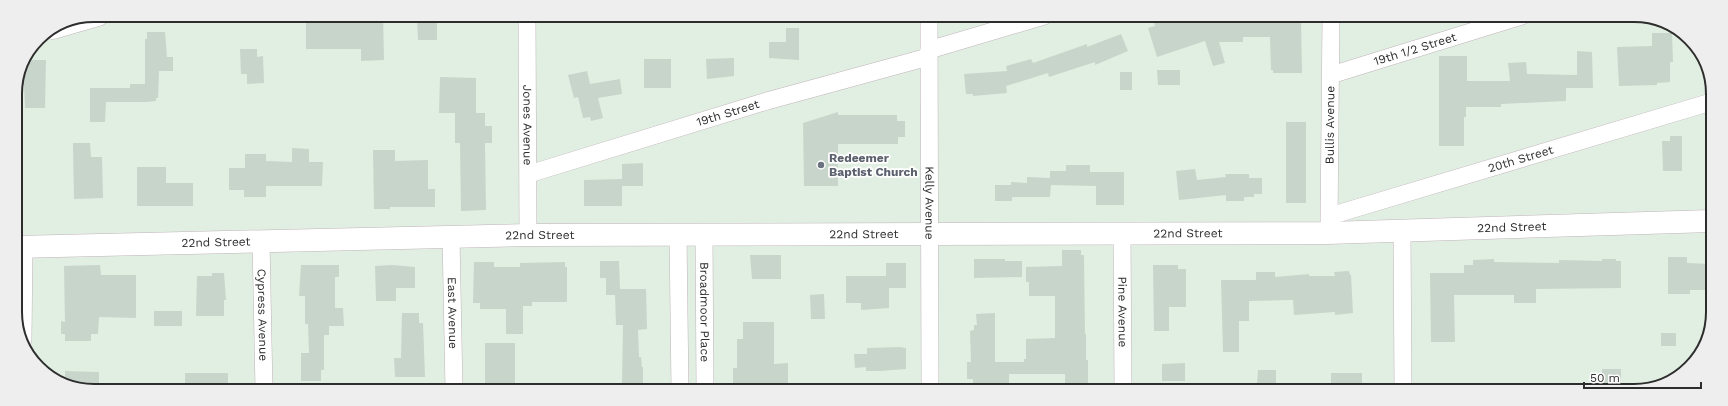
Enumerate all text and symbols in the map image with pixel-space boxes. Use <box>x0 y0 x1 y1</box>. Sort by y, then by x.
street label: 19th 1/2 Street <box>1372 30 1458 68</box>
street label: Jones Avenue <box>520 85 535 165</box>
street label: Bullis Avenue <box>1323 86 1337 164</box>
street label: 19th Street <box>695 97 761 129</box>
street label: 20th Street <box>1486 143 1555 175</box>
place label: Redeemer Baptist Church <box>829 151 918 179</box>
marker: Redeemer Baptist Church <box>816 160 826 170</box>
street label: Kelly Avenue <box>922 166 937 240</box>
street label: 22nd Street <box>1477 219 1547 235</box>
street label: 22nd Street <box>1153 226 1222 240</box>
street label: 22nd Street <box>829 227 898 241</box>
street label: 22nd Street <box>505 228 574 243</box>
street label: 22nd Street <box>181 235 251 250</box>
street label: Broadmoor Place <box>697 262 712 362</box>
street label: Cypress Avenue <box>255 269 270 361</box>
street label: Pine Avenue <box>1115 276 1130 348</box>
street label: East Avenue <box>445 277 460 349</box>
scale bar <box>1584 364 1701 390</box>
text: 50 m <box>1590 371 1620 385</box>

